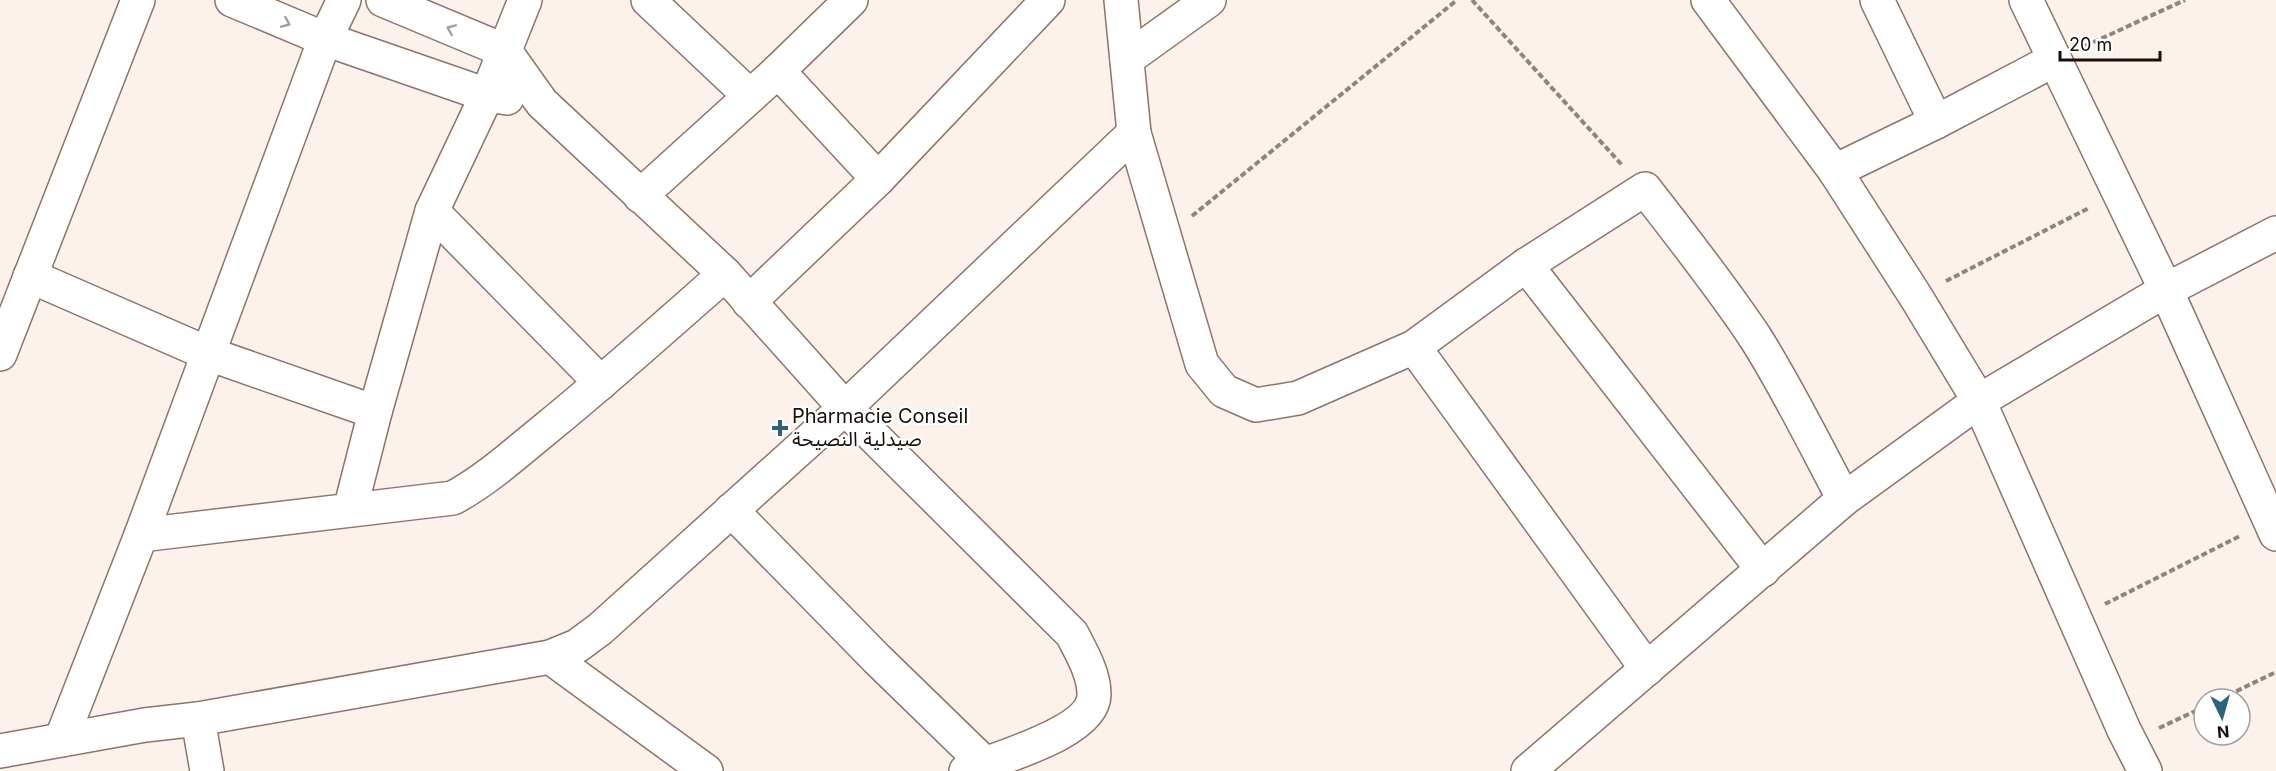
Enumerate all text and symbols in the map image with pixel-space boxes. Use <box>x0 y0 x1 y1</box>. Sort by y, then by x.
one-way arrow <box>280 15 291 27</box>
one-way arrow <box>446 24 457 36</box>
scale bar <box>2060 24 2160 62</box>
text: 20 m <box>2069 34 2112 55</box>
place label: Pharmacie Conseil صيدلية النصيحة <box>792 404 968 451</box>
marker: Pharmacie Conseil صيدلية النصيحة <box>773 421 787 435</box>
north arrow <box>2192 687 2252 747</box>
text: N <box>2216 721 2230 742</box>

